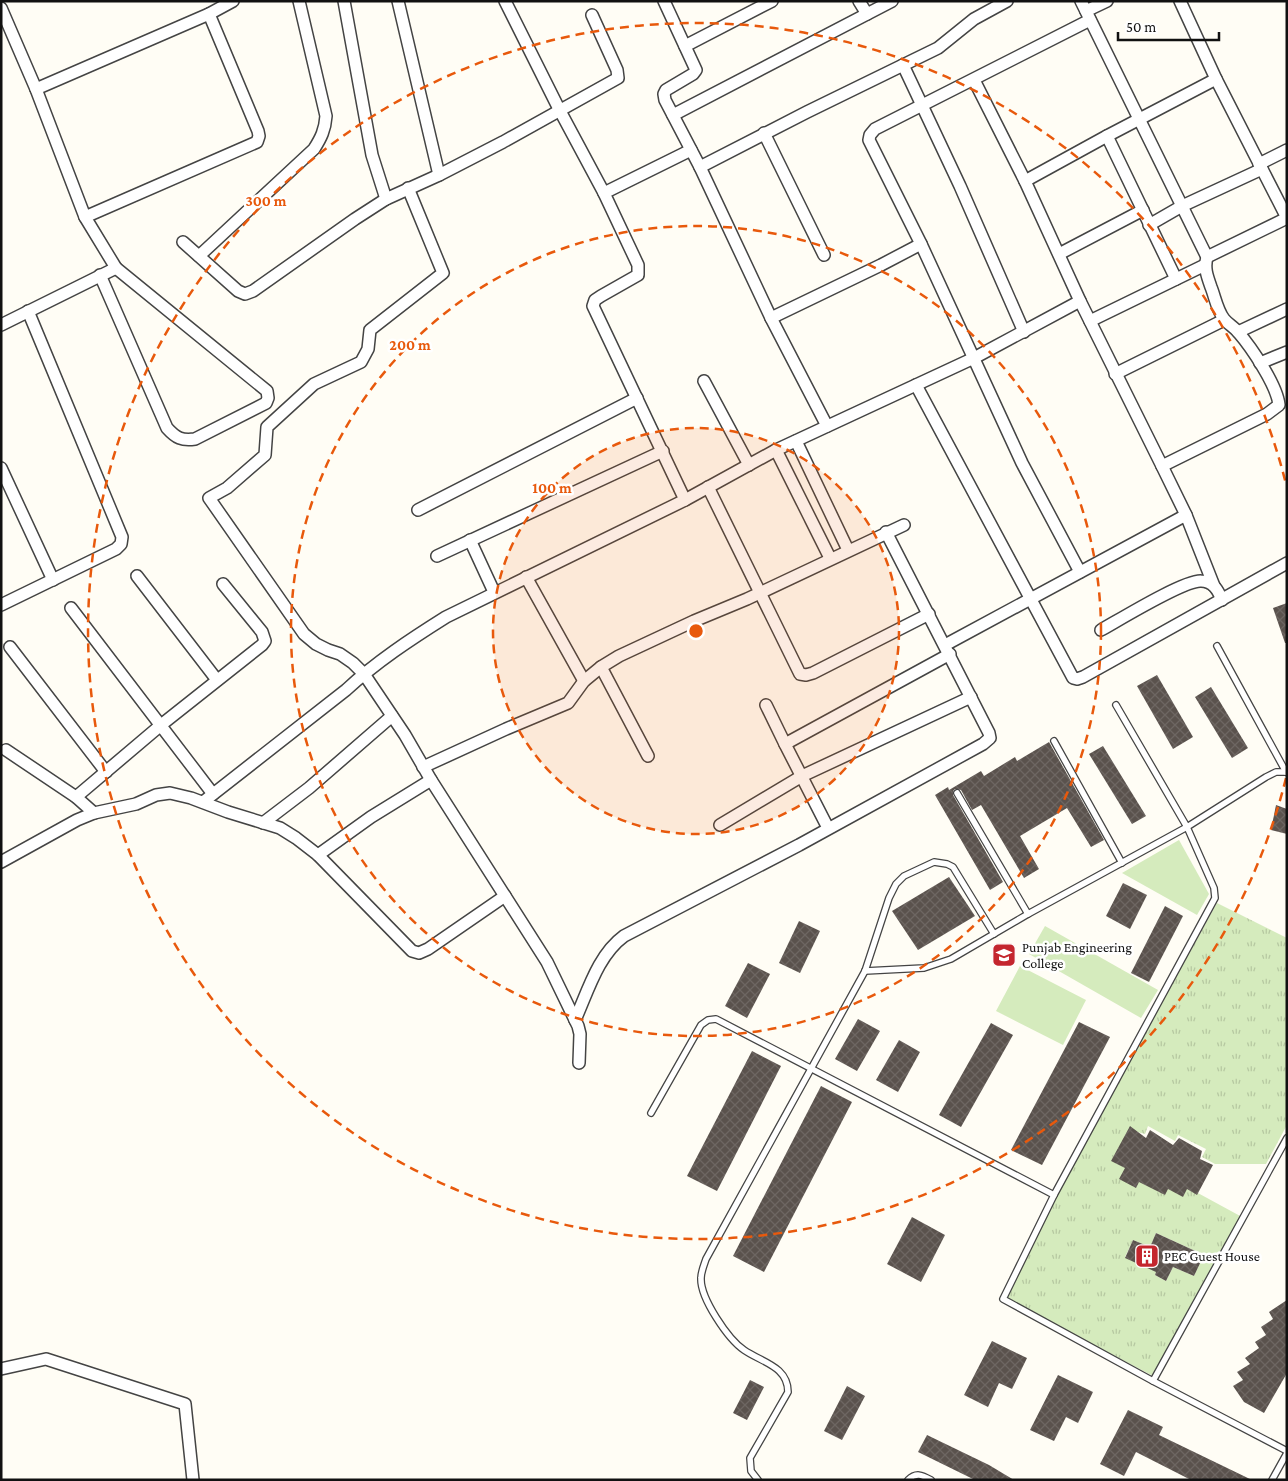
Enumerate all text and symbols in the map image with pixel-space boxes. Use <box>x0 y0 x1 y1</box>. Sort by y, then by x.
scale bar <box>1118 10 1219 42</box>
text: 50 m <box>1126 19 1156 35</box>
text: 300 m <box>245 193 287 209</box>
text: 200 m <box>389 337 431 353</box>
text: 100 m <box>532 480 572 496</box>
centre of rings <box>687 622 705 640</box>
place label: Punjab Engineering College <box>1022 939 1132 971</box>
school or university icon: Punjab Engineering College <box>991 942 1017 968</box>
building icon: PEC Guest House <box>1134 1243 1160 1269</box>
place label: PEC Guest House <box>1164 1248 1260 1264</box>

